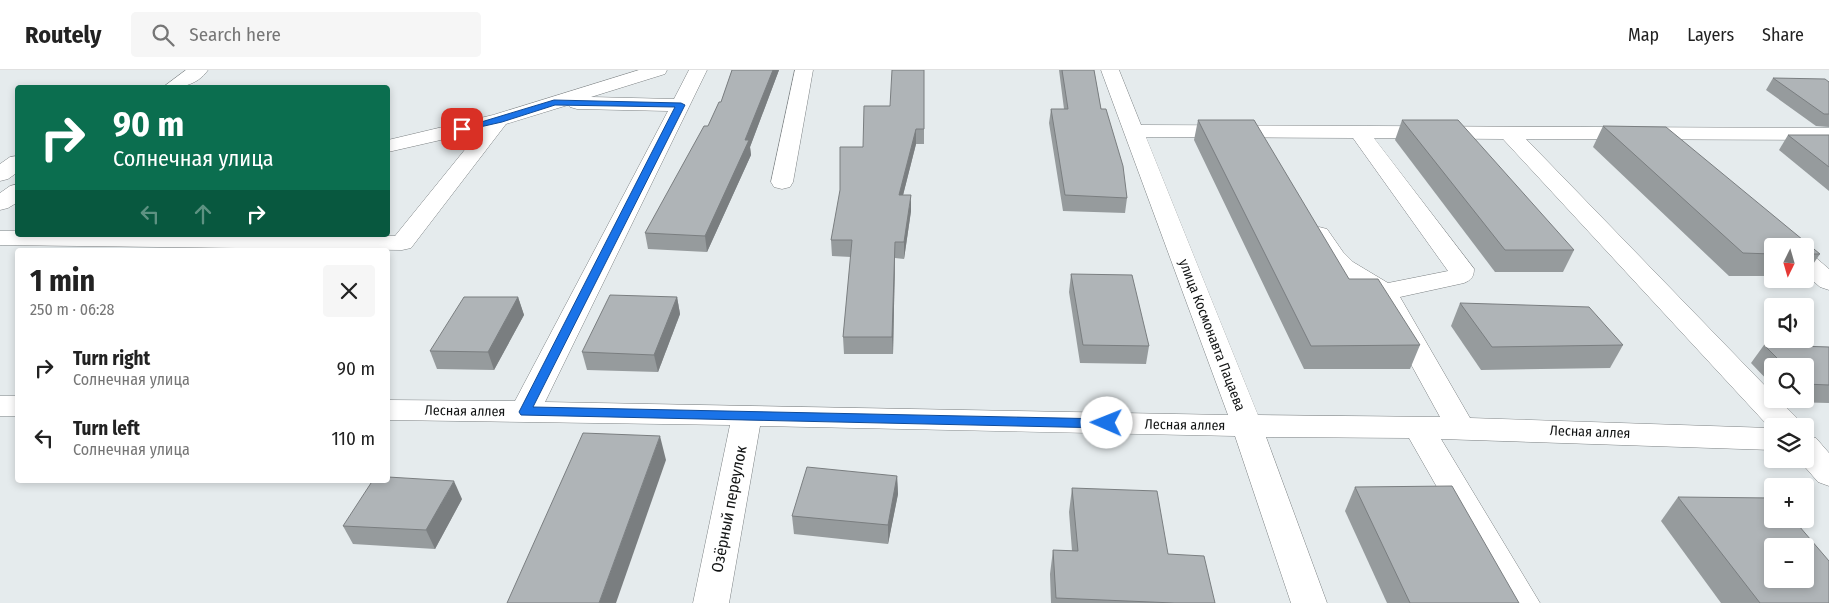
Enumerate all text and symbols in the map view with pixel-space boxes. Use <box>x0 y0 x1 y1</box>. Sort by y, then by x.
search box <box>131 12 481 57</box>
text: Routely <box>25 21 101 49</box>
icon: search <box>149 21 177 49</box>
text: Search here <box>189 23 281 46</box>
text: Map <box>1628 24 1659 46</box>
text: Layers <box>1687 24 1734 46</box>
text: Share <box>1762 24 1804 46</box>
text: 90 m <box>113 103 184 145</box>
icon: right <box>30 105 95 170</box>
pin <box>441 108 483 150</box>
icon: arrive <box>448 115 476 143</box>
text: Солнечная улица <box>113 145 274 172</box>
icon: left <box>136 200 164 228</box>
icon: ahead <box>189 200 217 228</box>
icon: right <box>242 200 270 228</box>
north arrow <box>1764 238 1814 288</box>
map controls <box>1764 238 1814 588</box>
street label: улица Космонавта Пацаева <box>1175 257 1249 414</box>
text: 1 min <box>30 263 95 299</box>
button: close <box>323 265 375 317</box>
button: sound <box>1764 298 1814 348</box>
text: 250 m · 06:28 <box>30 300 114 319</box>
text: Turn right <box>73 347 150 370</box>
icon: right <box>30 354 58 382</box>
text: 90 m <box>337 357 375 380</box>
button: search <box>1764 358 1814 408</box>
text: Солнечная улица <box>73 370 190 389</box>
position arrow <box>1080 396 1132 448</box>
street label: Лесная аллея <box>425 402 505 420</box>
street label: Лесная аллея <box>1145 416 1225 434</box>
text: Turn left <box>73 417 140 440</box>
button: layers <box>1764 418 1814 468</box>
street label: Лесная аллея <box>1549 422 1631 442</box>
icon: left <box>30 424 58 452</box>
text: 110 m <box>331 427 375 450</box>
text: Солнечная улица <box>73 440 190 459</box>
street label: Озёрный переулок <box>707 444 751 574</box>
button: + <box>1764 478 1814 528</box>
button: − <box>1764 538 1814 588</box>

